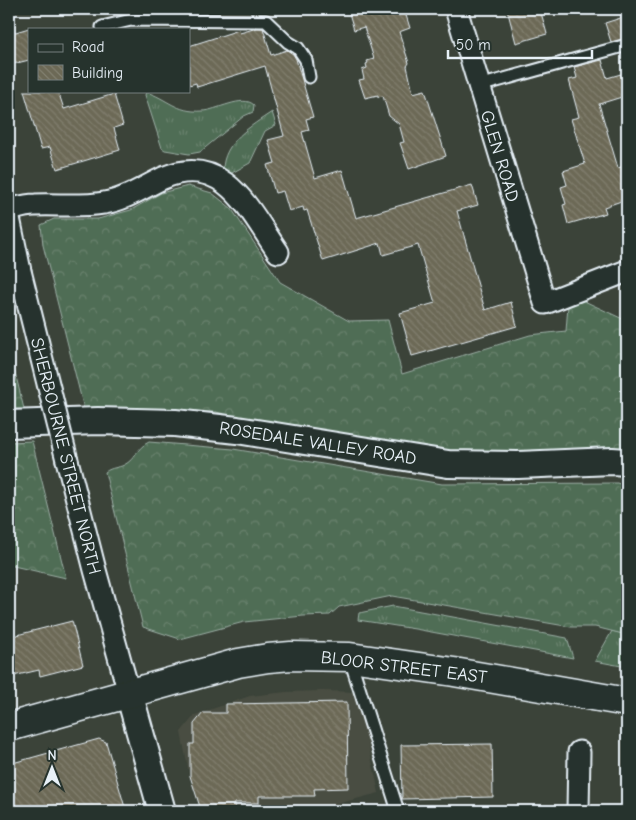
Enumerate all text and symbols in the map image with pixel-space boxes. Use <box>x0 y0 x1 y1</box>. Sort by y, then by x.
legend <box>28 28 190 92</box>
scale bar <box>448 28 592 60</box>
text: 50 m <box>456 36 491 54</box>
text: Road <box>72 38 104 56</box>
text: Building <box>72 64 123 82</box>
street label: GLEN ROAD <box>476 108 523 204</box>
street label: SHERBOURNE STREET NORTH <box>26 336 105 576</box>
street label: ROSEDALE VALLEY ROAD <box>218 418 418 469</box>
street label: BLOOR STREET EAST <box>320 647 489 688</box>
north arrow <box>28 742 78 792</box>
text: N <box>47 747 57 764</box>

